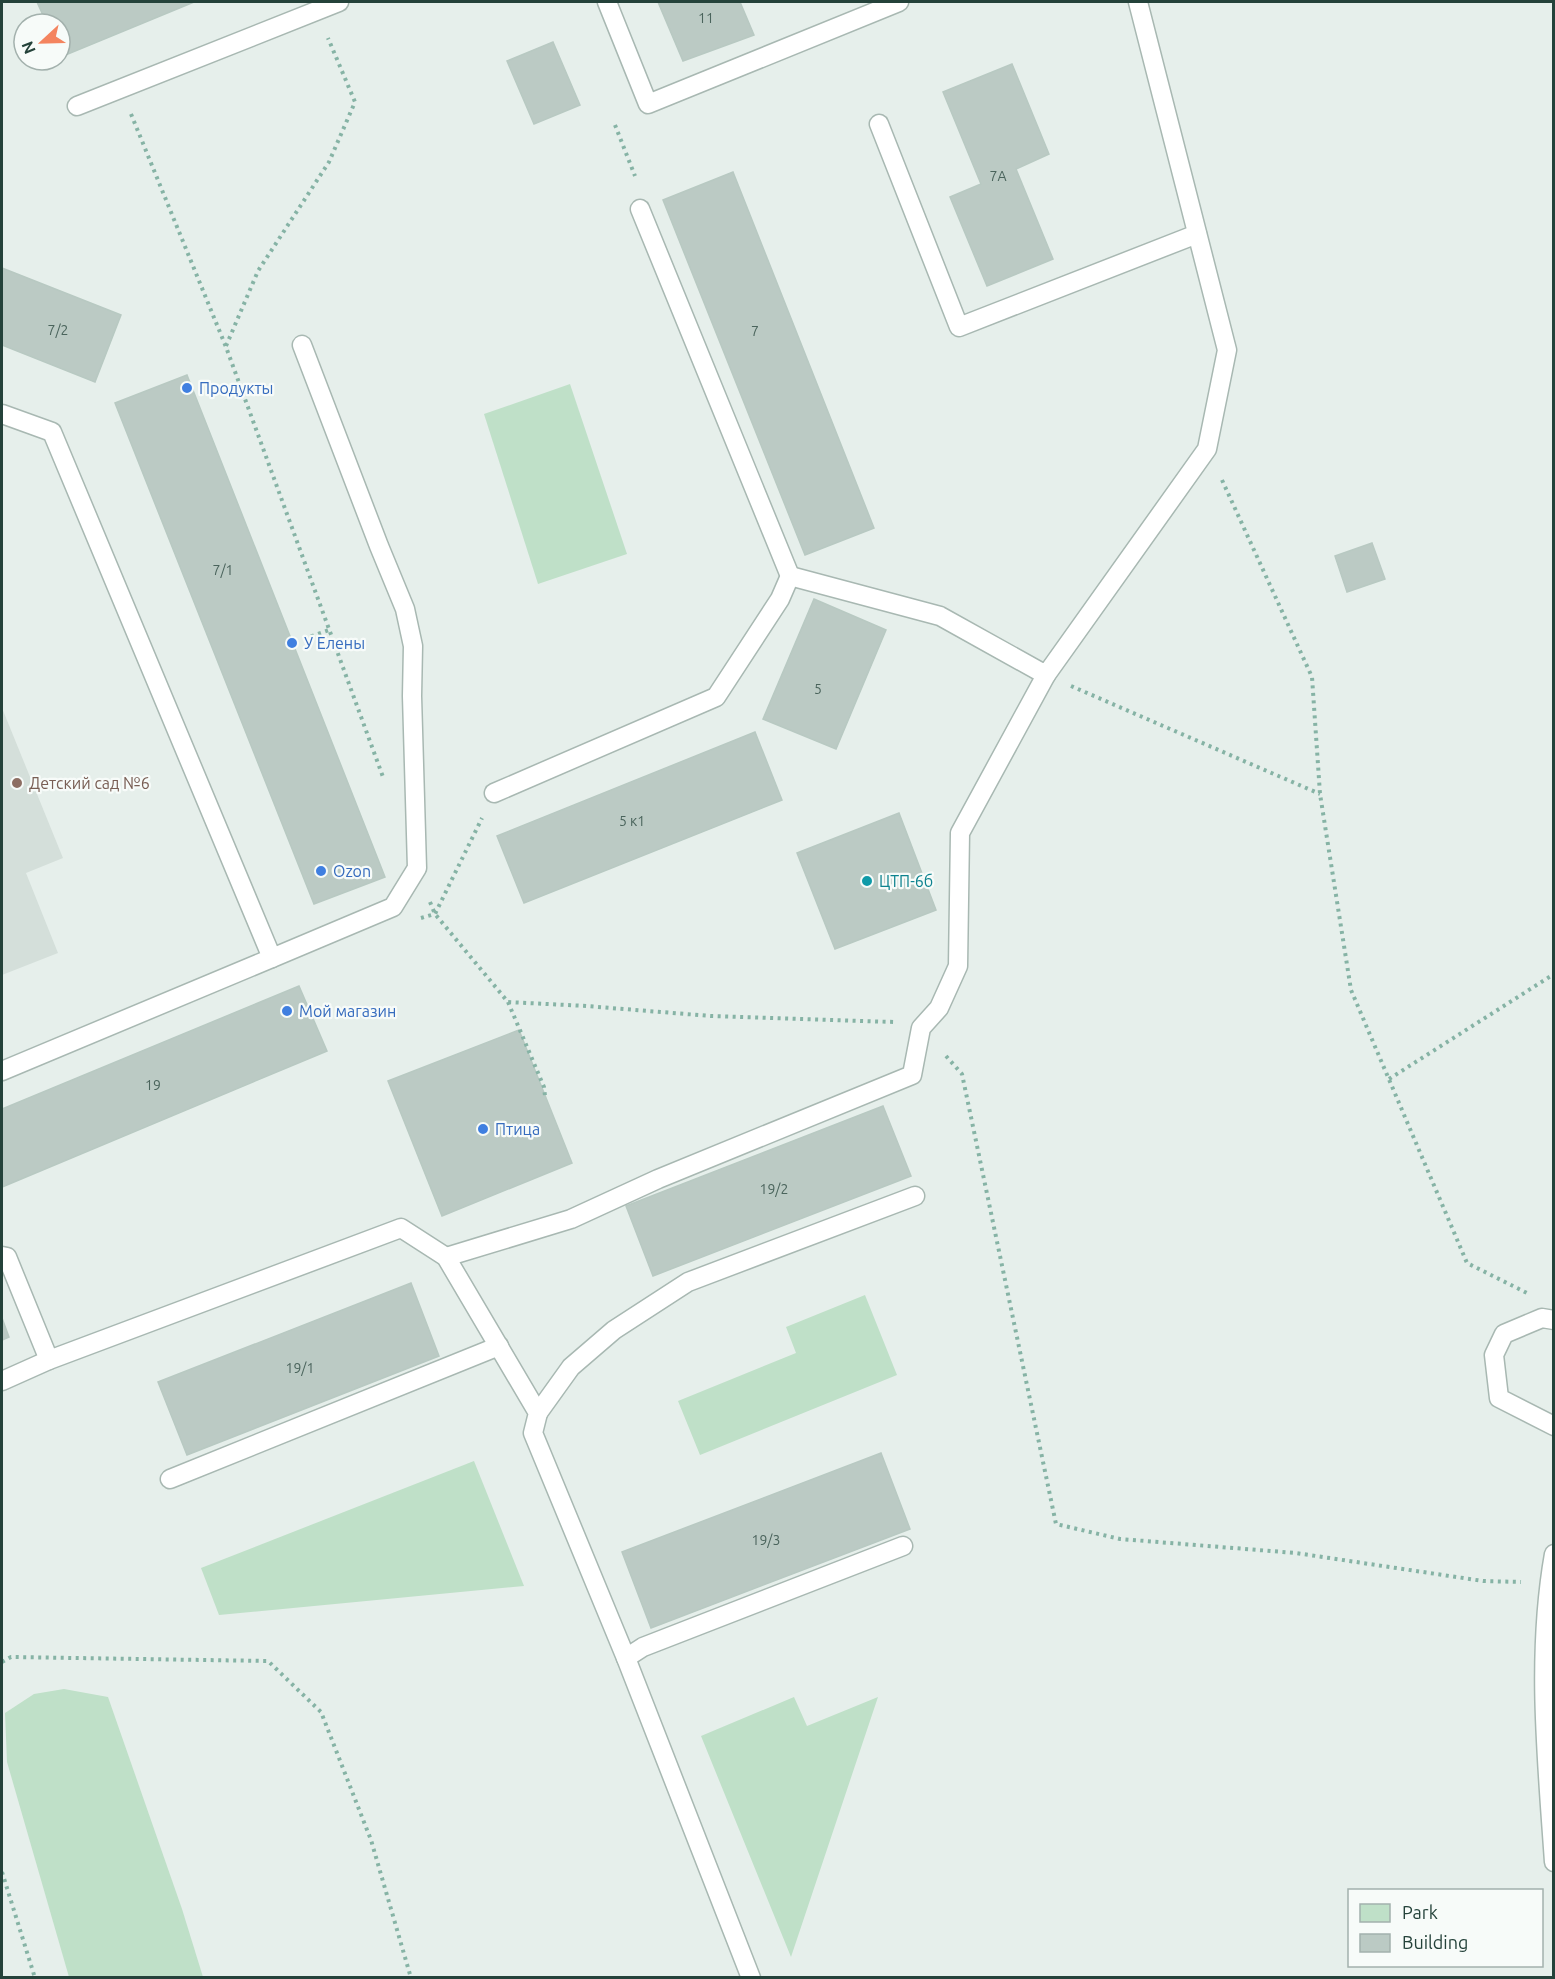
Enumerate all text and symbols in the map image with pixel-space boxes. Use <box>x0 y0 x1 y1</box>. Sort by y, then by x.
house number: 11 <box>698 10 714 26</box>
north arrow <box>12 12 72 72</box>
text: N <box>18 39 39 57</box>
house number: 7А <box>990 168 1007 184</box>
house number: 7/2 <box>48 322 68 338</box>
house number: 7 <box>751 323 759 339</box>
place label: Продукты <box>199 379 274 397</box>
marker: Продукты <box>180 381 194 395</box>
house number: 7/1 <box>213 562 233 578</box>
place label: У Елены <box>304 634 365 652</box>
marker: У Елены <box>285 636 299 650</box>
house number: 5 <box>814 681 822 697</box>
place label: Детский сад №6 <box>29 774 150 792</box>
marker: Детский сад №6 <box>10 776 24 790</box>
house number: 5 к1 <box>619 813 645 829</box>
place label: Ozon <box>333 862 371 880</box>
marker: Ozon <box>314 864 328 878</box>
place label: ЦТП-6б <box>879 872 933 890</box>
marker: ЦТП-6б <box>860 874 874 888</box>
place label: Мой магазин <box>299 1002 396 1020</box>
marker: Мой магазин <box>280 1004 294 1018</box>
house number: 19 <box>145 1077 161 1093</box>
place label: Птица <box>495 1120 540 1138</box>
marker: Птица <box>476 1122 490 1136</box>
house number: 19/2 <box>760 1181 788 1197</box>
house number: 19/1 <box>286 1360 314 1376</box>
house number: 19/3 <box>752 1532 780 1548</box>
legend <box>1348 1889 1543 1967</box>
text: Park <box>1402 1902 1438 1922</box>
text: Building <box>1402 1932 1468 1952</box>

